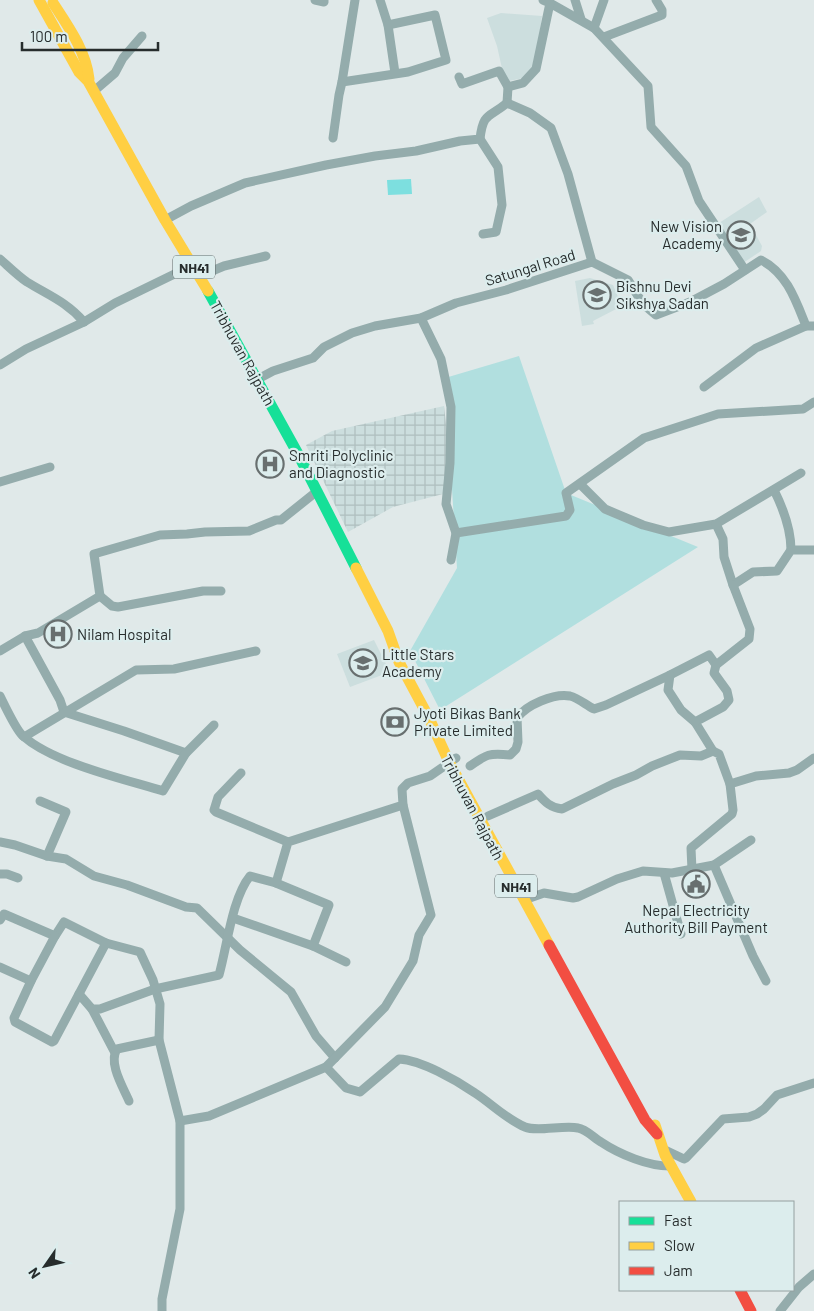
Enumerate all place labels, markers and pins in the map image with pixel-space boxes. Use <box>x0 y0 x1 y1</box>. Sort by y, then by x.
place label: New Vision Academy <box>650 217 722 252</box>
school or university icon: New Vision Academy <box>726 220 756 250</box>
place label: Bishnu Devi Sikshya Sadan <box>616 277 709 312</box>
school or university icon: Bishnu Devi Sikshya Sadan <box>582 280 612 310</box>
place label: Smriti Polyclinic and Diagnostic <box>289 446 394 481</box>
hospital icon: Smriti Polyclinic and Diagnostic <box>255 449 285 479</box>
hospital icon: Nilam Hospital <box>43 619 73 649</box>
place label: Nilam Hospital <box>77 625 171 643</box>
place label: Little Stars Academy <box>382 645 454 680</box>
school or university icon: Little Stars Academy <box>348 648 378 678</box>
place label: Jyoti Bikas Bank Private Limited <box>414 704 521 739</box>
bank icon: Jyoti Bikas Bank Private Limited <box>380 707 410 737</box>
public building icon: Nepal Electricity Authority Bill Payment <box>681 869 711 899</box>
place label: Nepal Electricity Authority Bill Payment <box>624 901 768 936</box>

